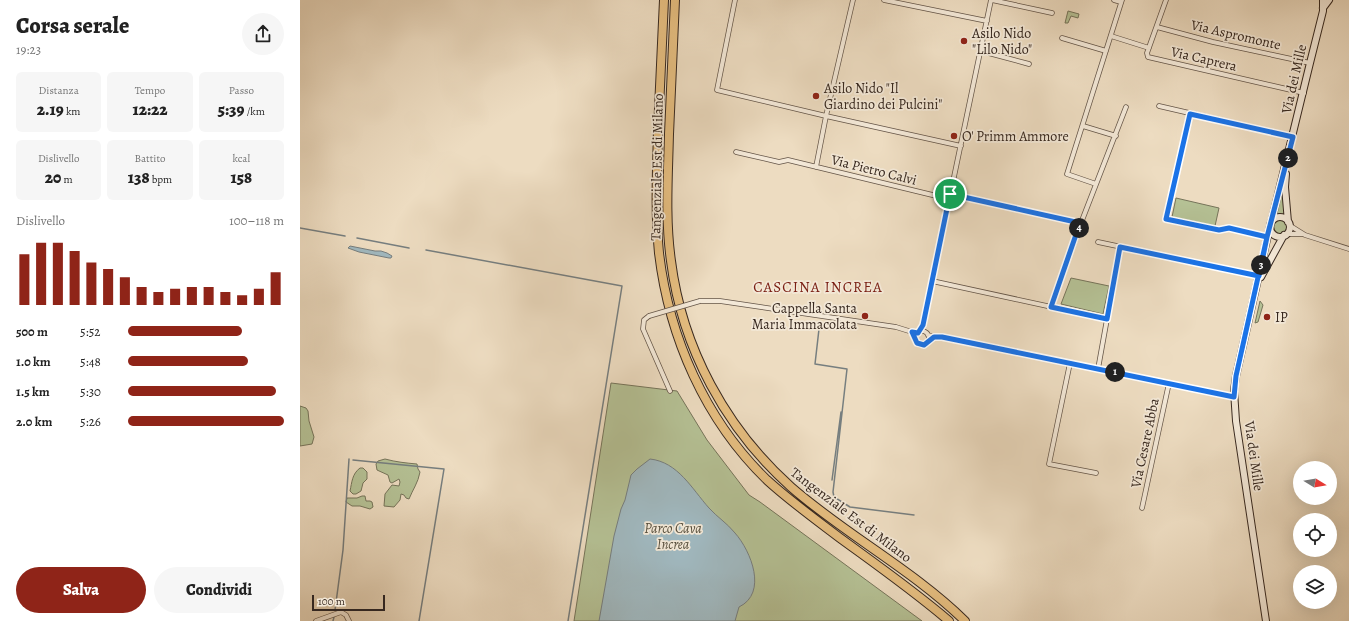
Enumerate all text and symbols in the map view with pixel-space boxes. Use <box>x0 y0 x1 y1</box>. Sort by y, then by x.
text: Corsa serale <box>16 11 129 41</box>
button: share <box>242 13 284 55</box>
street label: Via Aspromonte <box>1188 15 1283 55</box>
place label: Asilo Nido "Lilo Nido" <box>971 24 1032 59</box>
marker: Asilo Nido "Lilo Nido" <box>959 36 969 46</box>
text: 19:23 <box>16 41 41 58</box>
street label: Via Caprera <box>1168 42 1239 76</box>
street label: Via dei Mille <box>1277 43 1311 116</box>
place label: Asilo Nido "Il Giardino dei Pulcini" <box>823 79 943 114</box>
text: Distanza <box>39 83 79 98</box>
text: Tempo <box>135 83 165 98</box>
text: Passo <box>229 83 254 98</box>
marker: Asilo Nido "Il Giardino dei Pulcini" <box>811 91 821 101</box>
street label: Tangenziale Est di Milano <box>646 93 668 241</box>
text: 2.19 <box>37 98 64 121</box>
text: 12:22 <box>132 98 168 121</box>
text: 5:39 <box>218 98 244 121</box>
text: km <box>64 104 81 119</box>
text: /km <box>244 104 265 119</box>
place label: O' Primm Ammore <box>962 127 1069 146</box>
marker: O' Primm Ammore <box>949 131 959 141</box>
pin: 2 <box>1278 148 1298 168</box>
street label: Via Pietro Calvi <box>828 150 919 190</box>
text: 2 <box>1285 150 1291 165</box>
text: Dislivello <box>38 151 79 166</box>
text: Battito <box>134 151 166 166</box>
text: kcal <box>233 151 250 166</box>
text: 20 <box>45 166 61 189</box>
text: 138 <box>128 166 150 189</box>
text: 158 <box>231 166 252 189</box>
text: m <box>61 172 73 187</box>
text: bpm <box>150 172 172 187</box>
pin <box>933 177 967 211</box>
icon: arrive <box>939 183 961 205</box>
text: Dislivello <box>16 212 65 229</box>
text: 100–118 m <box>229 212 284 229</box>
pin: 4 <box>1069 218 1089 238</box>
text: 4 <box>1076 220 1082 235</box>
pin: 3 <box>1251 255 1271 275</box>
text: 3 <box>1259 257 1263 272</box>
district label: CASCINA INCREA <box>753 277 883 297</box>
place label: Cappella Santa Maria Immacolata <box>752 299 857 334</box>
place label: IP <box>1275 308 1288 327</box>
marker: Cappella Santa Maria Immacolata <box>860 311 870 321</box>
marker: IP <box>1262 312 1272 322</box>
text: 500 m <box>16 323 48 340</box>
text: 5:52 <box>80 323 100 340</box>
text: 1.0 km <box>16 353 51 370</box>
text: 5:48 <box>80 353 101 370</box>
pin: 1 <box>1105 362 1125 382</box>
text: 1 <box>1113 364 1117 379</box>
text: 1.5 km <box>16 383 50 400</box>
text: 5:30 <box>80 383 101 400</box>
street label: Via Cesare Abba <box>1126 396 1164 490</box>
text: 2.0 km <box>16 413 52 430</box>
text: 5:26 <box>80 413 101 430</box>
street label: Via dei Mille <box>1240 419 1268 492</box>
north arrow <box>1293 461 1337 505</box>
map controls <box>1293 461 1337 609</box>
street label: Tangenziale Est di Milano <box>786 463 916 567</box>
button: locate <box>1293 513 1337 557</box>
park label: Parco Cava Increa <box>644 519 702 554</box>
button: layers <box>1293 565 1337 609</box>
button: Salva <box>16 567 146 613</box>
button: Condividi <box>154 567 284 613</box>
scale bar <box>312 593 385 612</box>
text: 100 m <box>318 594 345 609</box>

